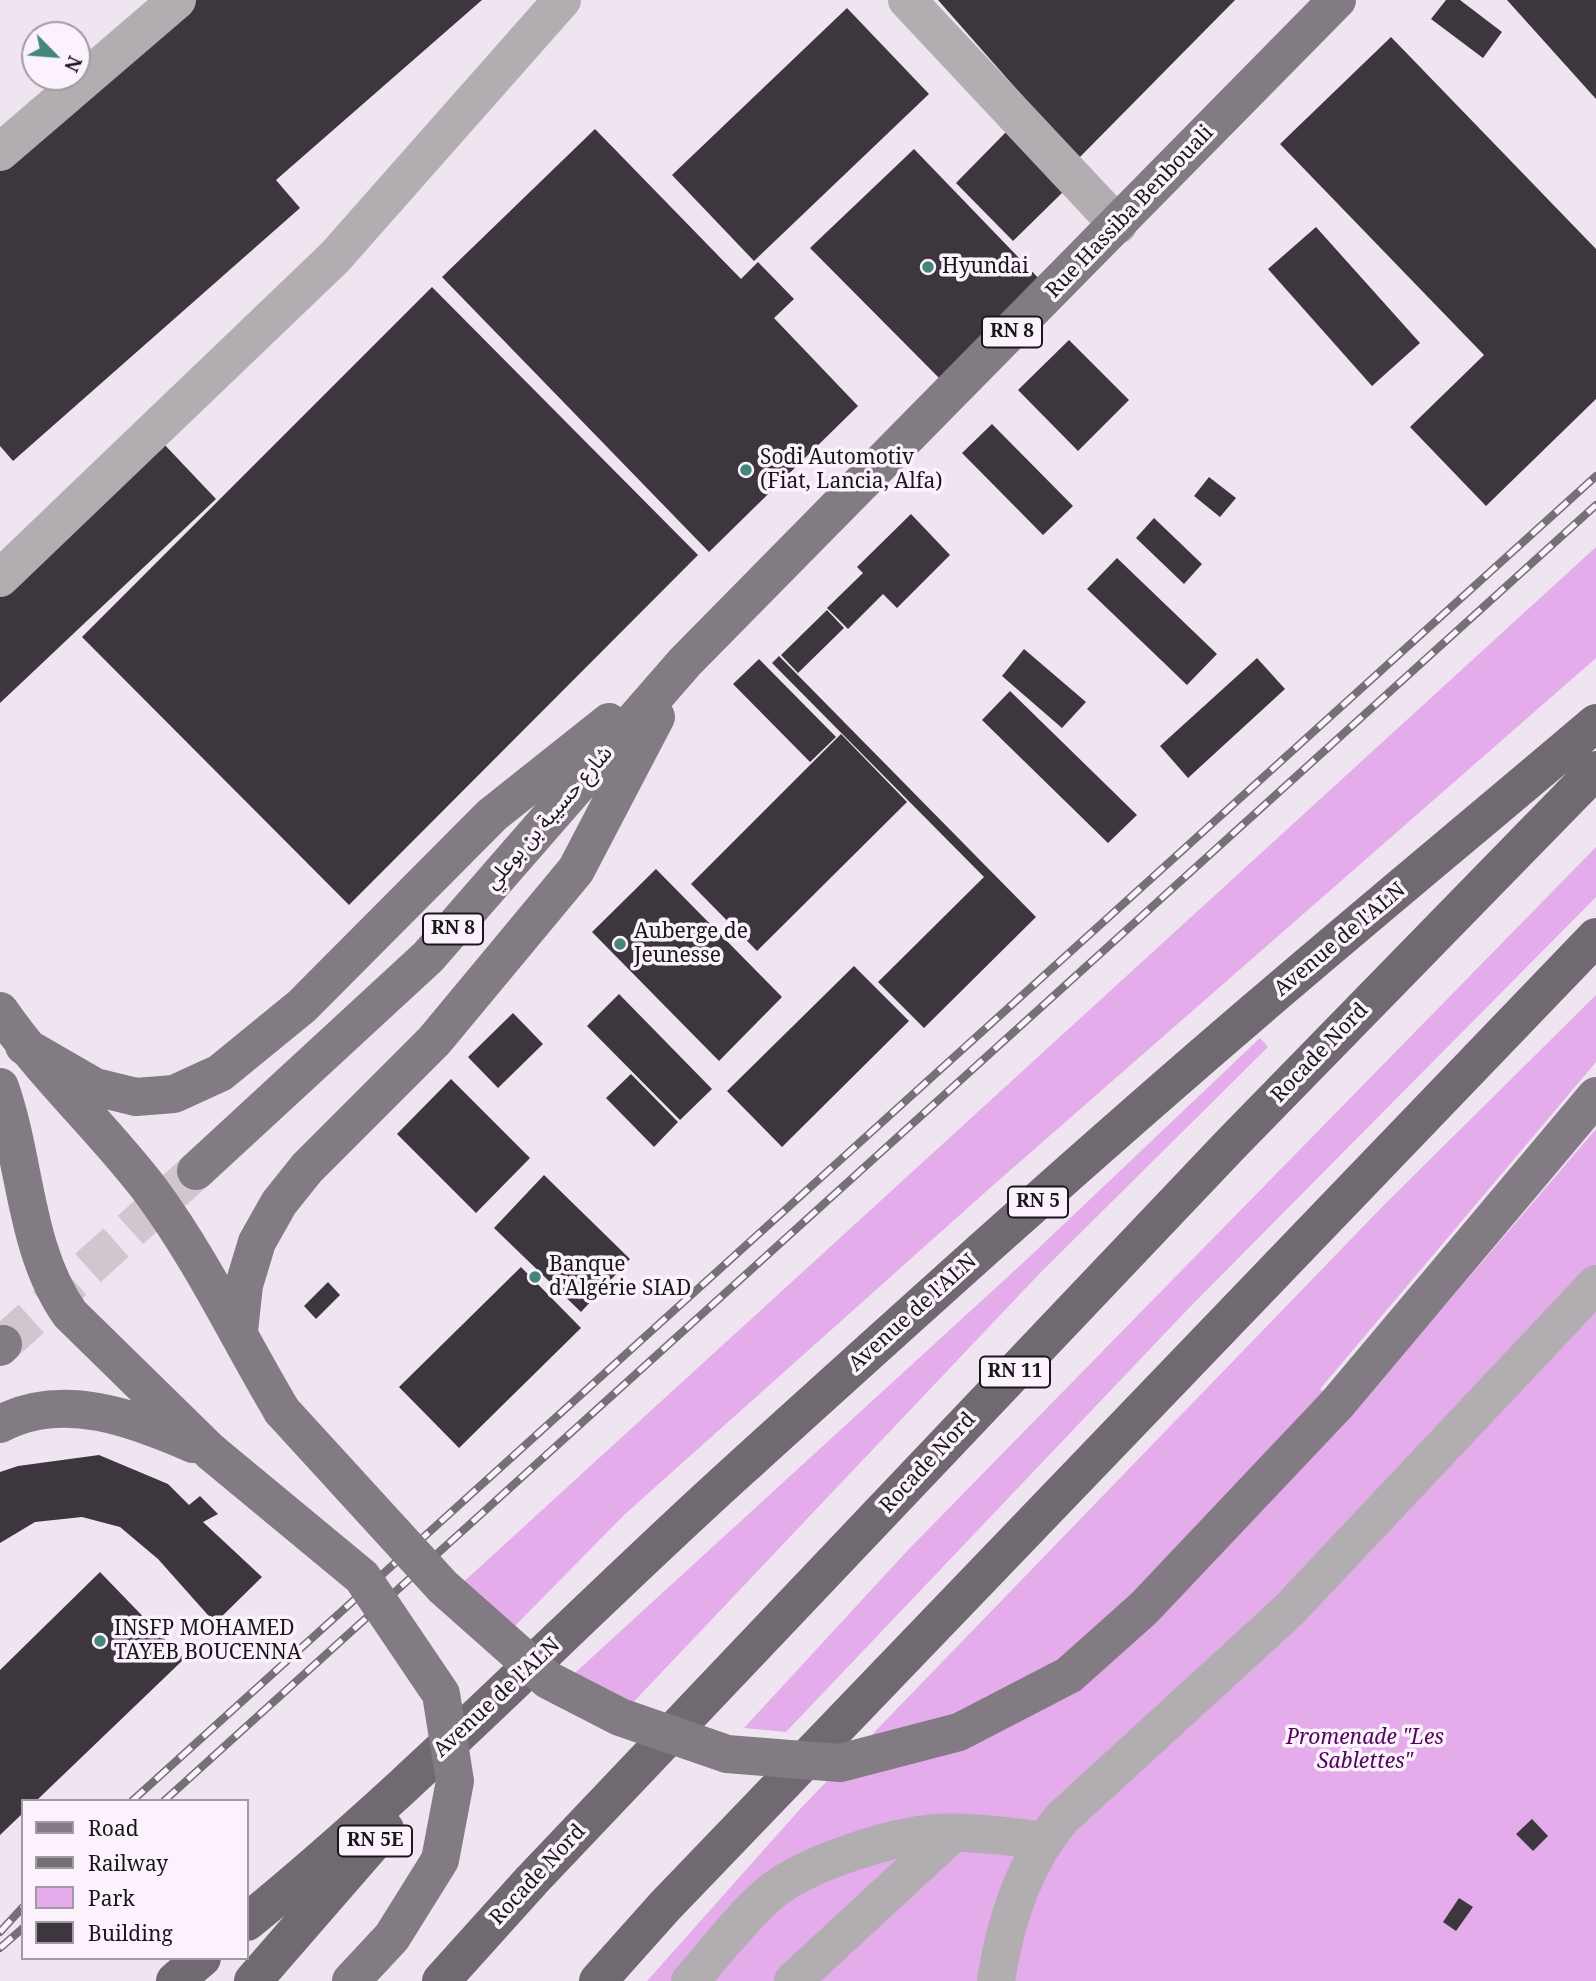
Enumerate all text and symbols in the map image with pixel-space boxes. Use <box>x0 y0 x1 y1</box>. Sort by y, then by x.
north arrow <box>21 21 91 91</box>
text: N <box>58 52 88 76</box>
street label: Rue Hassiba Benbouali <box>1041 121 1219 303</box>
place label: Hyundai <box>942 254 1029 280</box>
marker: Hyundai <box>920 259 936 275</box>
road number: RN 8 <box>982 316 1042 348</box>
place label: Sodi Automotiv (Fiat, Lancia, Alfa) <box>760 445 942 495</box>
marker: Sodi Automotiv (Fiat, Lancia, Alfa) <box>738 462 754 478</box>
street label: شارع حسيبة بن بوعلي <box>480 741 618 895</box>
street label: Avenue de l'ALN <box>1269 878 1411 1002</box>
road number: RN 8 <box>423 914 483 945</box>
place label: Auberge de Jeunesse <box>634 919 748 969</box>
marker: Auberge de Jeunesse <box>612 936 628 952</box>
street label: Rocade Nord <box>1266 998 1374 1108</box>
road number: RN 5 <box>1008 1186 1068 1218</box>
street label: Avenue de l'ALN <box>844 1249 982 1377</box>
place label: Banque d'Algérie SIAD <box>549 1252 691 1302</box>
marker: Banque d'Algérie SIAD <box>527 1269 543 1285</box>
road number: RN 11 <box>980 1356 1050 1388</box>
street label: Rocade Nord <box>875 1407 981 1519</box>
place label: INSFP MOHAMED TAYEB BOUCENNA <box>114 1616 302 1666</box>
marker: INSFP MOHAMED TAYEB BOUCENNA <box>92 1633 108 1649</box>
street label: Avenue de l'ALN <box>429 1633 565 1763</box>
park label: Promenade "Les Sablettes" <box>1286 1725 1444 1775</box>
legend <box>21 1799 248 1960</box>
text: Road <box>88 1814 139 1842</box>
street label: Rocade Nord <box>485 1819 591 1931</box>
road number: RN 5E <box>338 1826 412 1856</box>
text: Railway <box>88 1849 168 1877</box>
text: Park <box>88 1884 135 1912</box>
text: Building <box>88 1919 173 1947</box>

